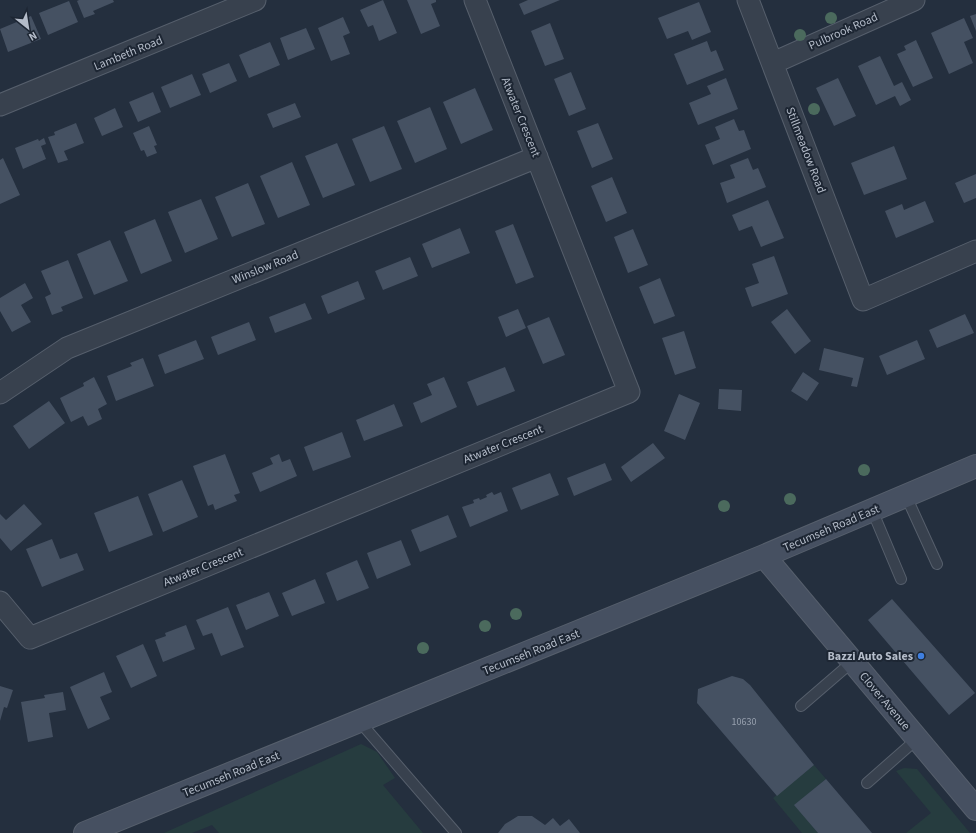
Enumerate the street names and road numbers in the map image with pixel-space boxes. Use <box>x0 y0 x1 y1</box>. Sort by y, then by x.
street label: Pulbrook Road <box>806 9 881 54</box>
street label: Lambeth Road <box>91 32 165 75</box>
street label: Atwater Crescent <box>497 75 544 160</box>
street label: Stillmeadow Road <box>781 105 830 196</box>
street label: Winslow Road <box>229 246 301 289</box>
street label: Atwater Crescent <box>461 421 546 468</box>
street label: Tecumseh Road East <box>781 501 882 556</box>
street label: Atwater Crescent <box>161 544 246 591</box>
street label: Tecumseh Road East <box>480 625 582 680</box>
street label: Clover Avenue <box>855 668 914 734</box>
street label: Tecumseh Road East <box>180 747 282 802</box>

